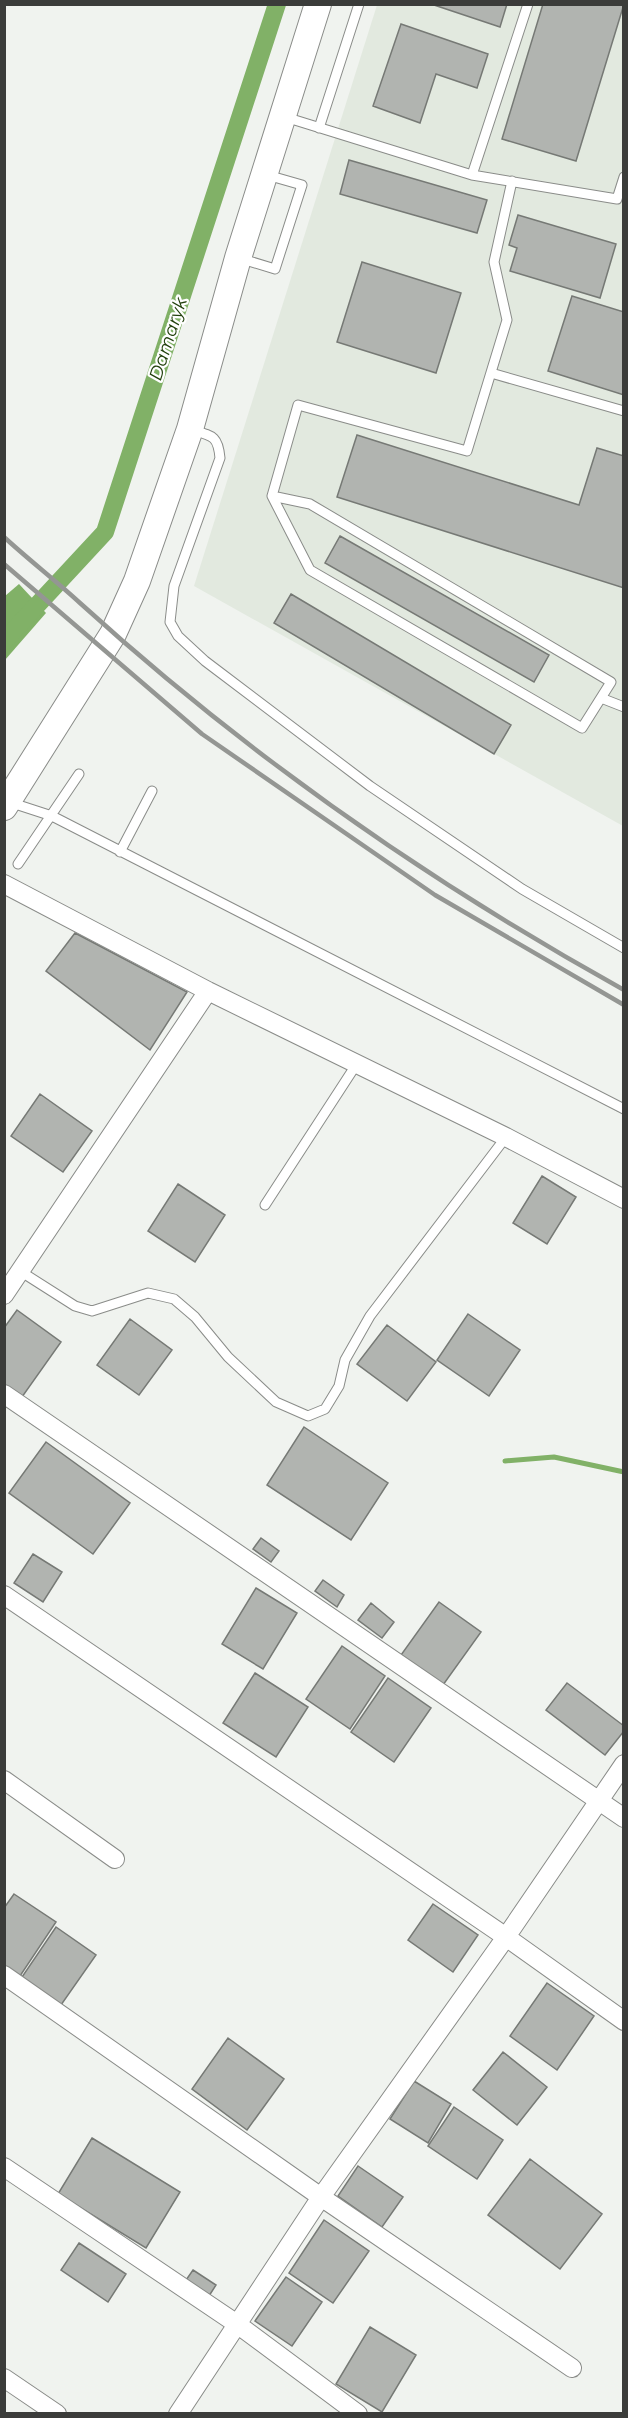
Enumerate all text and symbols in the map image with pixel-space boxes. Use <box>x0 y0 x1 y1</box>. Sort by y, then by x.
water label: Damaryk <box>144 294 192 383</box>

